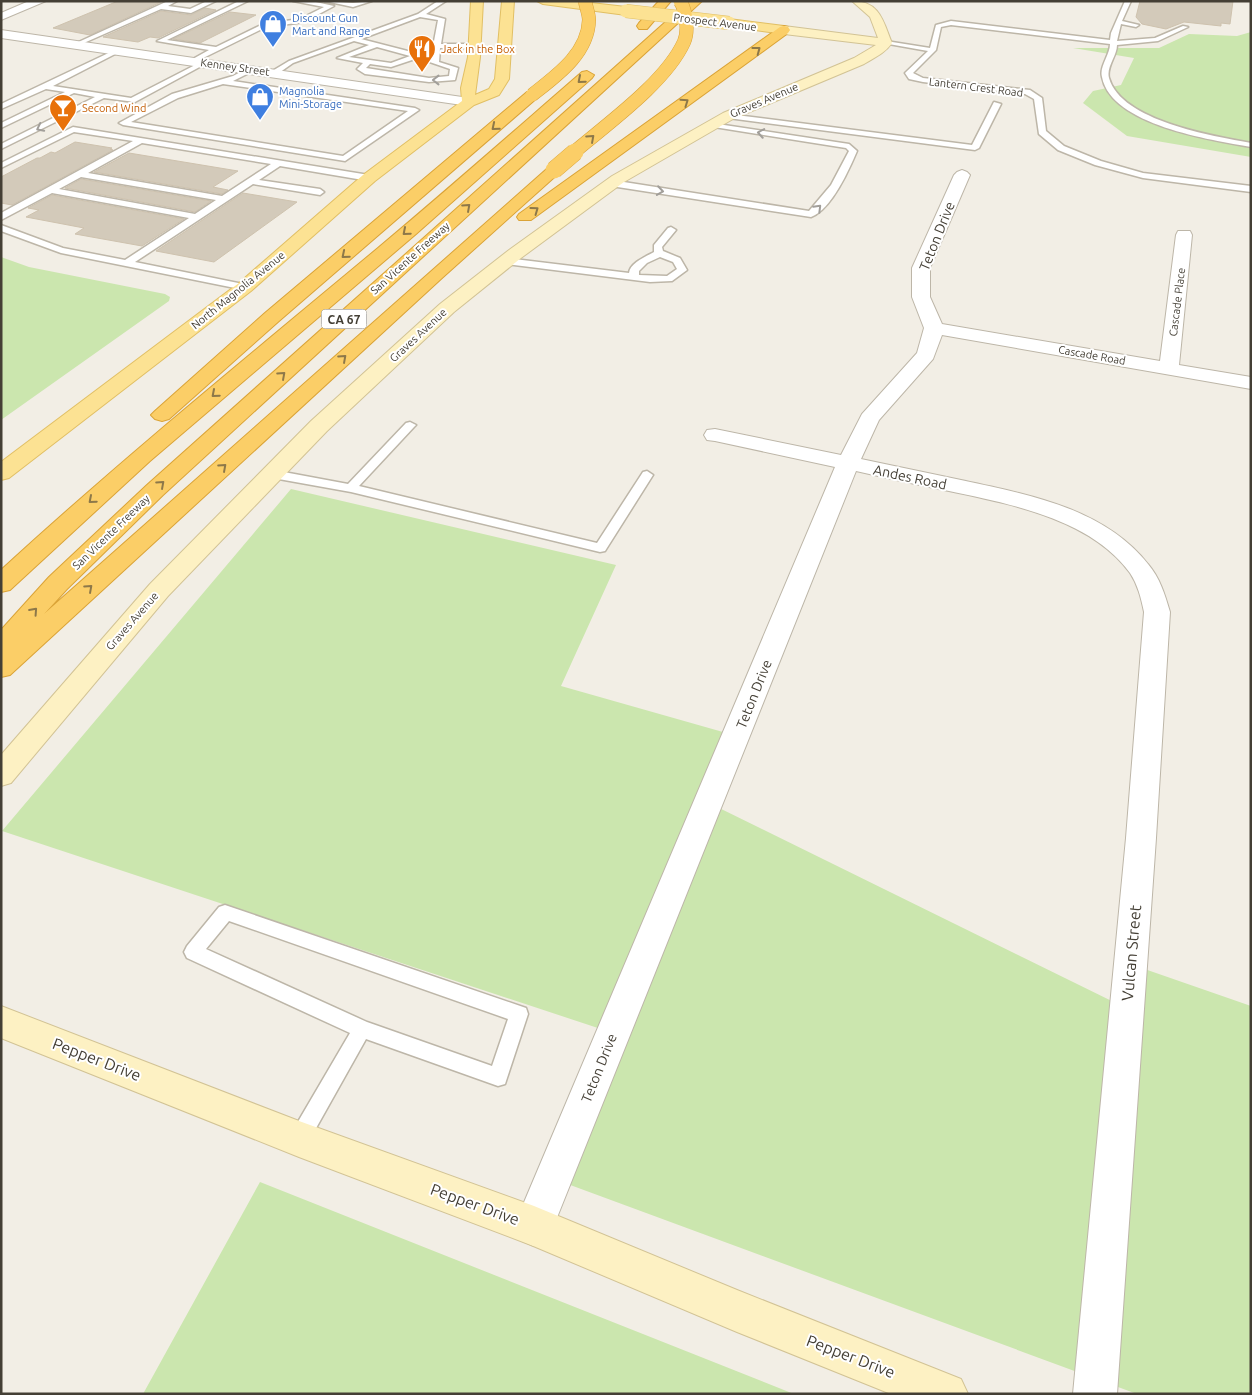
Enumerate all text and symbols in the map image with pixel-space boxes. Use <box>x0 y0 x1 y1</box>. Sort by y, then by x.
shop icon: Discount Gun Mart and Range <box>258 9 288 48</box>
street label: Prospect Avenue <box>673 11 757 33</box>
place label: Discount Gun Mart and Range <box>292 12 370 37</box>
restaurant icon: Jack in the Box <box>407 34 437 73</box>
place label: Jack in the Box <box>441 43 515 55</box>
one-way arrow <box>751 47 761 56</box>
street label: Kenney Street <box>200 56 271 78</box>
one-way arrow <box>578 74 587 83</box>
one-way arrow <box>432 75 440 85</box>
street label: Lantern Crest Road <box>928 75 1024 99</box>
street label: Graves Avenue <box>728 80 800 120</box>
shop icon: Magnolia Mini-Storage <box>245 82 275 121</box>
place label: Magnolia Mini-Storage <box>279 85 342 110</box>
bar icon: Second Wind <box>48 93 78 132</box>
one-way arrow <box>679 99 689 108</box>
place label: Second Wind <box>82 102 146 114</box>
one-way arrow <box>491 121 500 130</box>
one-way arrow <box>36 122 45 132</box>
one-way arrow <box>757 128 766 138</box>
one-way arrow <box>585 135 594 144</box>
one-way arrow <box>655 185 664 195</box>
street label: Teton Drive <box>916 199 958 273</box>
one-way arrow <box>461 204 470 213</box>
one-way arrow <box>812 204 821 213</box>
one-way arrow <box>529 207 539 216</box>
street label: San Vicente Freeway <box>368 219 452 297</box>
one-way arrow <box>403 227 412 236</box>
street label: North Magnolia Avenue <box>189 249 287 331</box>
one-way arrow <box>341 249 350 258</box>
street label: Cascade Place <box>1167 267 1187 337</box>
street label: Graves Avenue <box>387 306 449 364</box>
road number: CA 67 <box>322 310 366 328</box>
street label: Cascade Road <box>1057 343 1127 367</box>
one-way arrow <box>338 355 347 364</box>
one-way arrow <box>276 372 285 381</box>
one-way arrow <box>212 388 221 397</box>
street label: Andes Road <box>872 461 948 493</box>
one-way arrow <box>217 464 226 473</box>
one-way arrow <box>156 481 165 490</box>
street label: San Vicente Freeway <box>70 492 152 572</box>
one-way arrow <box>89 494 98 503</box>
one-way arrow <box>84 585 93 594</box>
street label: Graves Avenue <box>104 590 160 652</box>
one-way arrow <box>28 608 36 617</box>
street label: Teton Drive <box>733 657 775 731</box>
street label: Vulcan Street <box>1118 904 1144 1002</box>
street label: Teton Drive <box>578 1031 620 1105</box>
street label: Pepper Drive <box>50 1034 144 1084</box>
street label: Pepper Drive <box>428 1180 522 1228</box>
street label: Pepper Drive <box>804 1331 898 1381</box>

